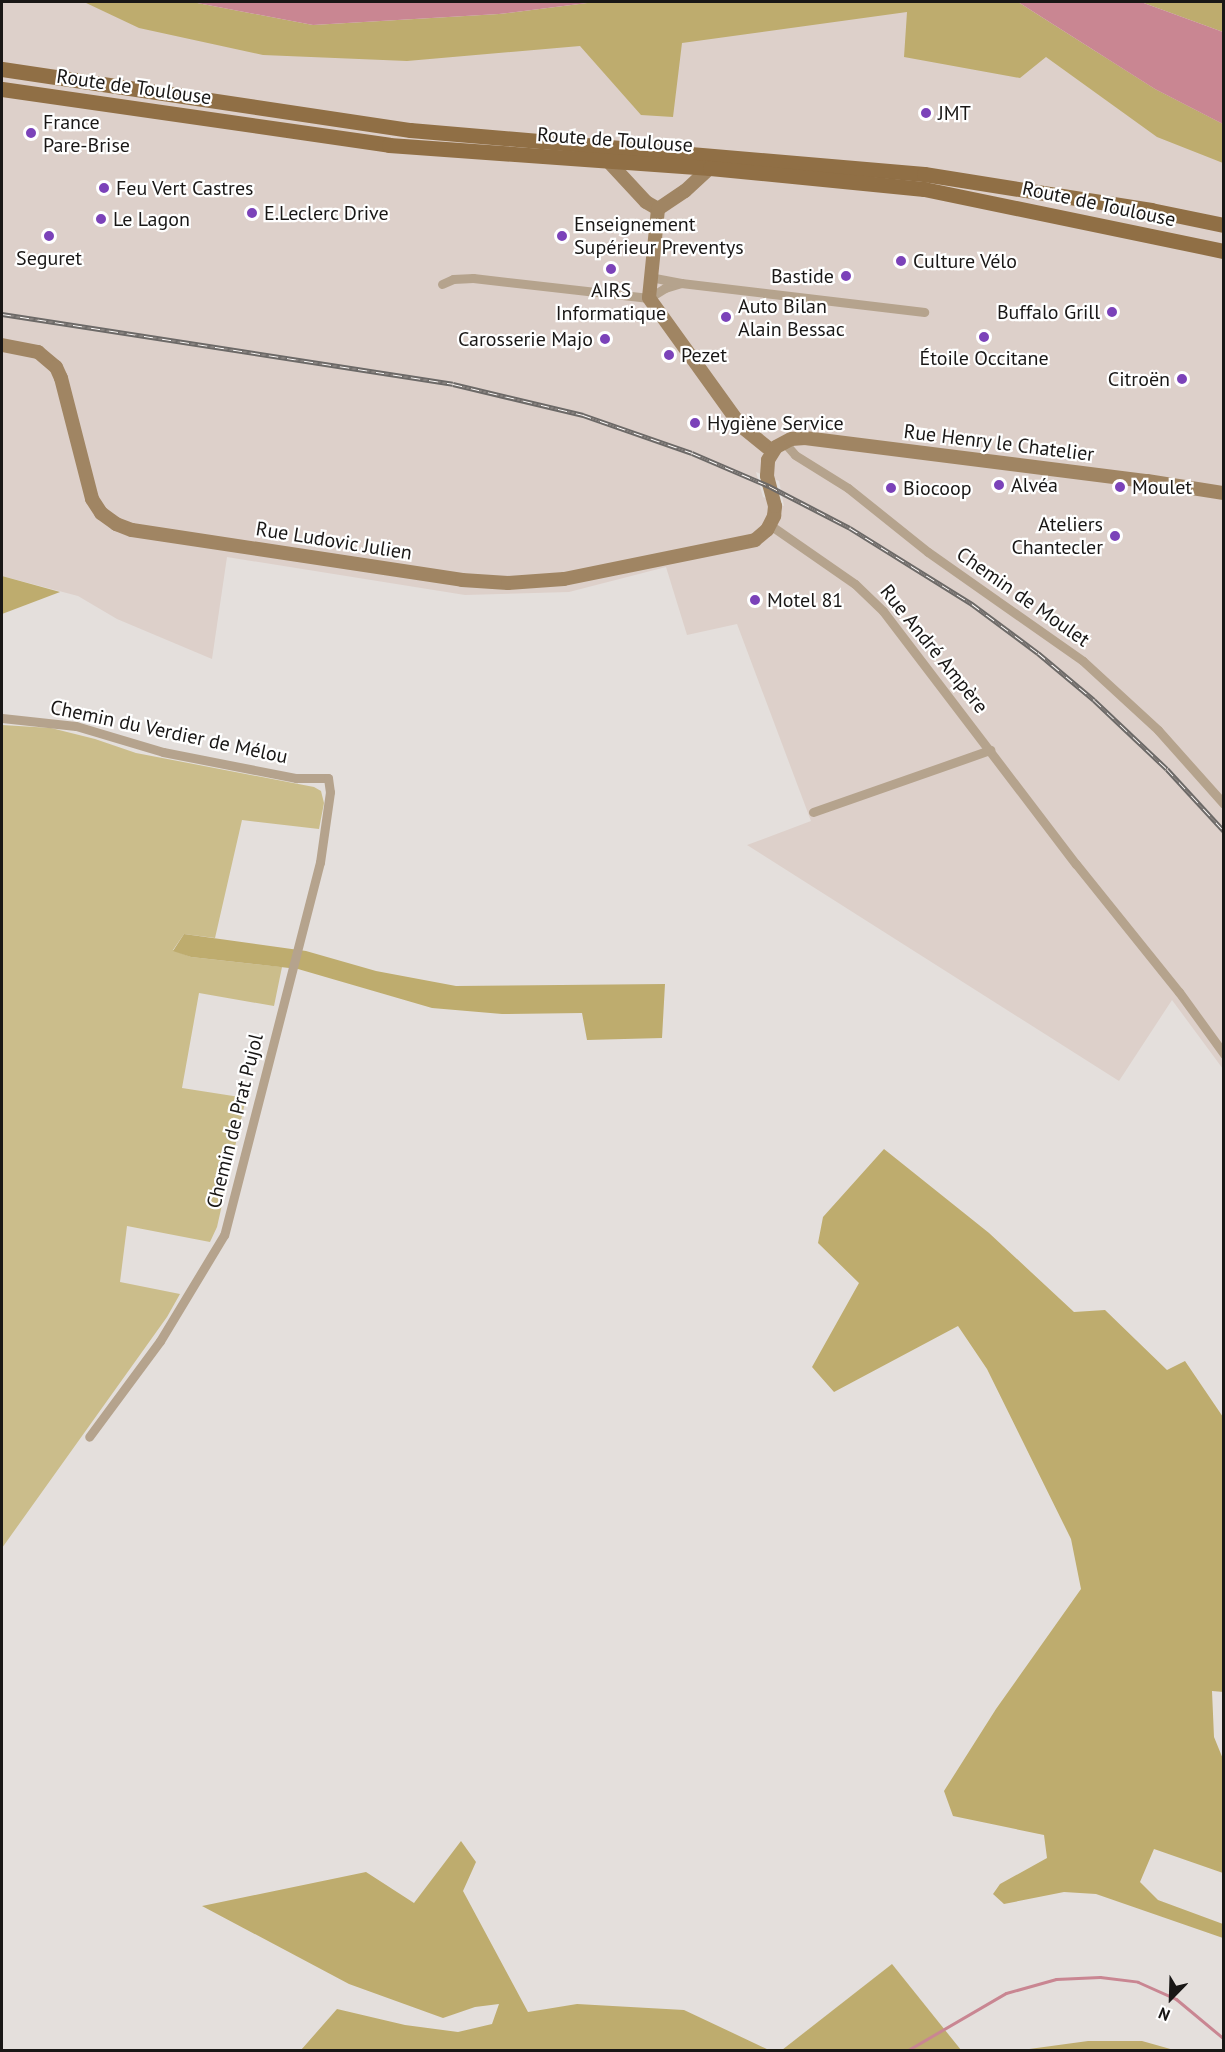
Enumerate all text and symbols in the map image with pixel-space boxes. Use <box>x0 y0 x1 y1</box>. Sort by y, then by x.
street label: Route de Toulouse <box>55 64 213 110</box>
place label: JMT <box>938 101 971 125</box>
marker: JMT <box>919 106 933 120</box>
place label: France Pare-Brise <box>43 110 130 157</box>
street label: Route de Toulouse <box>536 123 694 157</box>
marker: France Pare-Brise <box>24 126 38 140</box>
place label: Feu Vert Castres <box>116 176 254 200</box>
street label: Route de Toulouse <box>1020 176 1178 232</box>
marker: Feu Vert Castres <box>97 181 111 195</box>
place label: E.Leclerc Drive <box>264 201 389 225</box>
marker: E.Leclerc Drive <box>245 206 259 220</box>
place label: Le Lagon <box>113 207 190 231</box>
marker: Le Lagon <box>94 212 108 226</box>
place label: Enseignement Supérieur Preventys <box>574 213 744 260</box>
marker: Seguret <box>42 229 56 243</box>
marker: Enseignement Supérieur Preventys <box>555 229 569 243</box>
place label: Seguret <box>16 246 82 270</box>
place label: Culture Vélo <box>913 249 1017 273</box>
marker: Culture Vélo <box>894 254 908 268</box>
marker: AIRS Informatique <box>604 262 618 276</box>
place label: Bastide <box>771 264 834 288</box>
marker: Bastide <box>839 269 853 283</box>
place label: AIRS Informatique <box>556 278 666 325</box>
place label: Auto Bilan Alain Bessac <box>738 294 845 341</box>
place label: Buffalo Grill <box>997 300 1100 324</box>
marker: Buffalo Grill <box>1105 305 1119 319</box>
marker: Auto Bilan Alain Bessac <box>719 310 733 324</box>
place label: Carosserie Majo <box>458 327 593 351</box>
marker: Étoile Occitane <box>977 330 991 344</box>
marker: Carosserie Majo <box>598 332 612 346</box>
place label: Pezet <box>681 343 727 367</box>
place label: Étoile Occitane <box>919 346 1049 370</box>
marker: Pezet <box>662 348 676 362</box>
place label: Citroën <box>1108 367 1170 391</box>
marker: Citroën <box>1175 372 1189 386</box>
place label: Hygiène Service <box>707 411 844 435</box>
marker: Hygiène Service <box>688 416 702 430</box>
street label: Rue Henry le Chatelier <box>902 419 1096 467</box>
place label: Alvéa <box>1011 473 1058 497</box>
place label: Moulet <box>1132 475 1192 499</box>
place label: Biocoop <box>903 476 972 500</box>
marker: Alvéa <box>992 478 1006 492</box>
marker: Moulet <box>1113 480 1127 494</box>
marker: Biocoop <box>884 481 898 495</box>
place label: Ateliers Chantecler <box>1011 512 1103 559</box>
street label: Rue Ludovic Julien <box>254 517 414 565</box>
marker: Ateliers Chantecler <box>1108 529 1122 543</box>
street label: Chemin de Moulet <box>952 542 1094 652</box>
street label: Rue André Ampère <box>874 579 994 719</box>
place label: Motel 81 <box>767 588 843 612</box>
marker: Motel 81 <box>748 593 762 607</box>
street label: Chemin du Verdier de Mélou <box>48 695 290 769</box>
street label: Chemin de Prat Pujol <box>202 1031 268 1211</box>
north arrow <box>1141 1968 1201 2028</box>
text: N <box>1155 2003 1173 2026</box>

